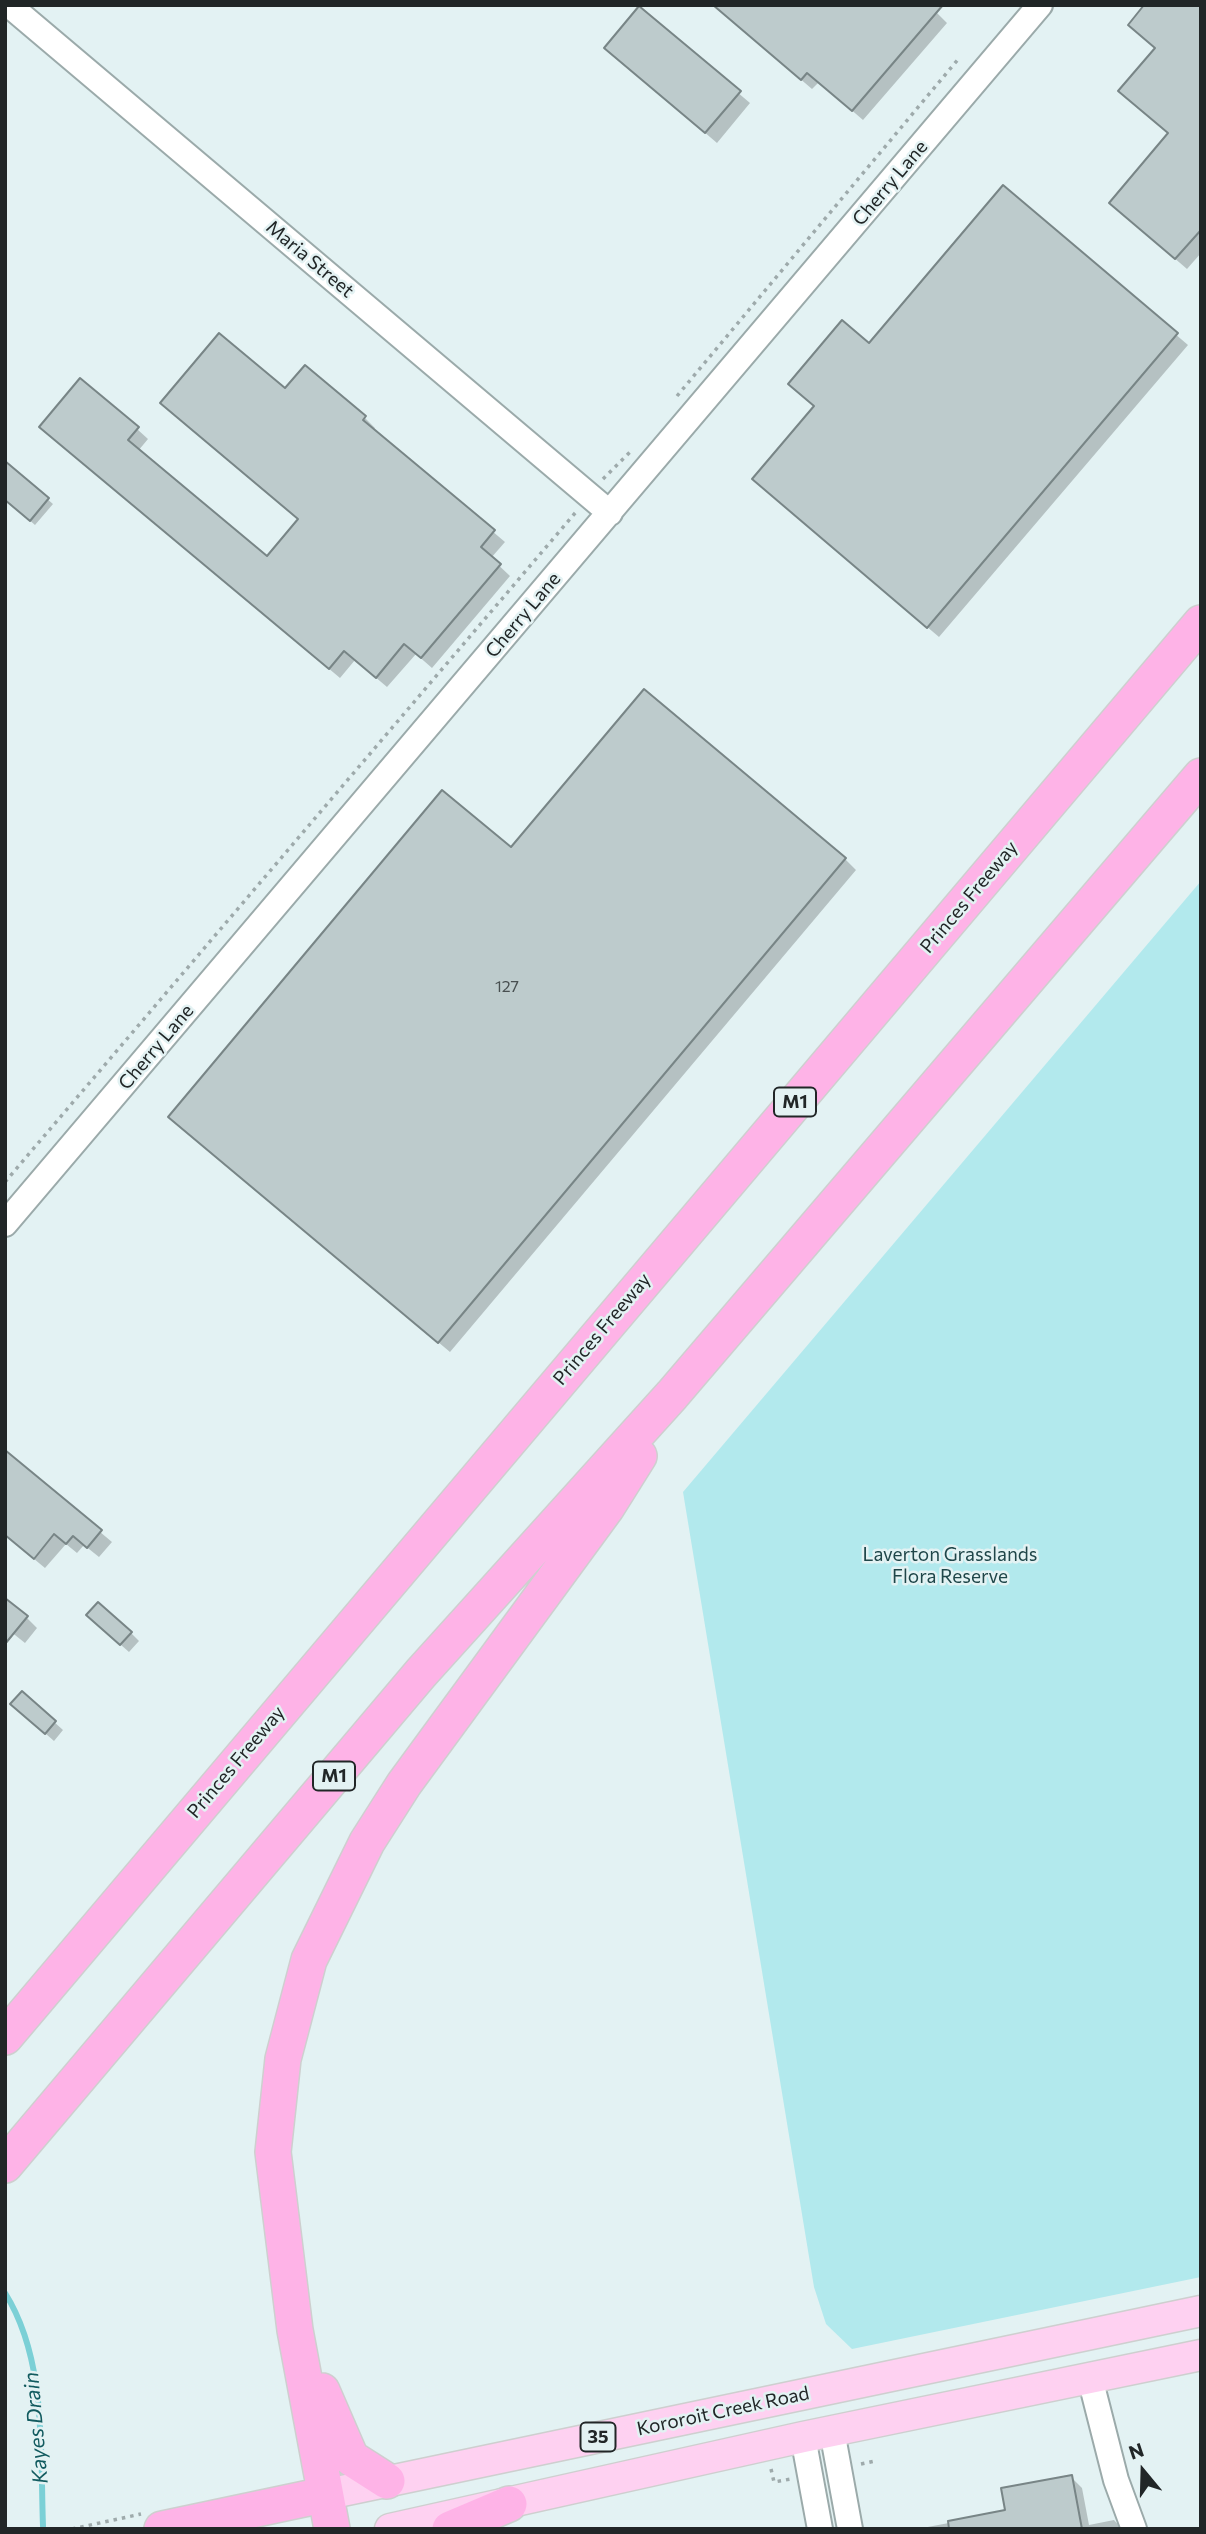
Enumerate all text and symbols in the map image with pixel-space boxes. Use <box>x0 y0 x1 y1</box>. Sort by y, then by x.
street label: Cherry Lane <box>848 136 932 230</box>
street label: Maria Street <box>261 216 359 302</box>
street label: Cherry Lane <box>481 568 565 662</box>
street label: Princes Freeway <box>916 836 1022 958</box>
house number: 127 <box>495 977 519 997</box>
street label: Cherry Lane <box>114 1000 198 1094</box>
road number: M1 <box>774 1087 816 1116</box>
street label: Princes Freeway <box>549 1268 655 1390</box>
park label: Laverton Grasslands Flora Reserve <box>863 1544 1037 1588</box>
street label: Princes Freeway <box>183 1701 289 1823</box>
road number: M1 <box>313 1762 355 1791</box>
water label: Kayes Drain <box>19 2371 53 2485</box>
street label: Kororoit Creek Road <box>635 2382 811 2440</box>
road number: 35 <box>580 2423 616 2452</box>
north arrow <box>1108 2436 1178 2506</box>
text: N <box>1126 2437 1146 2464</box>

